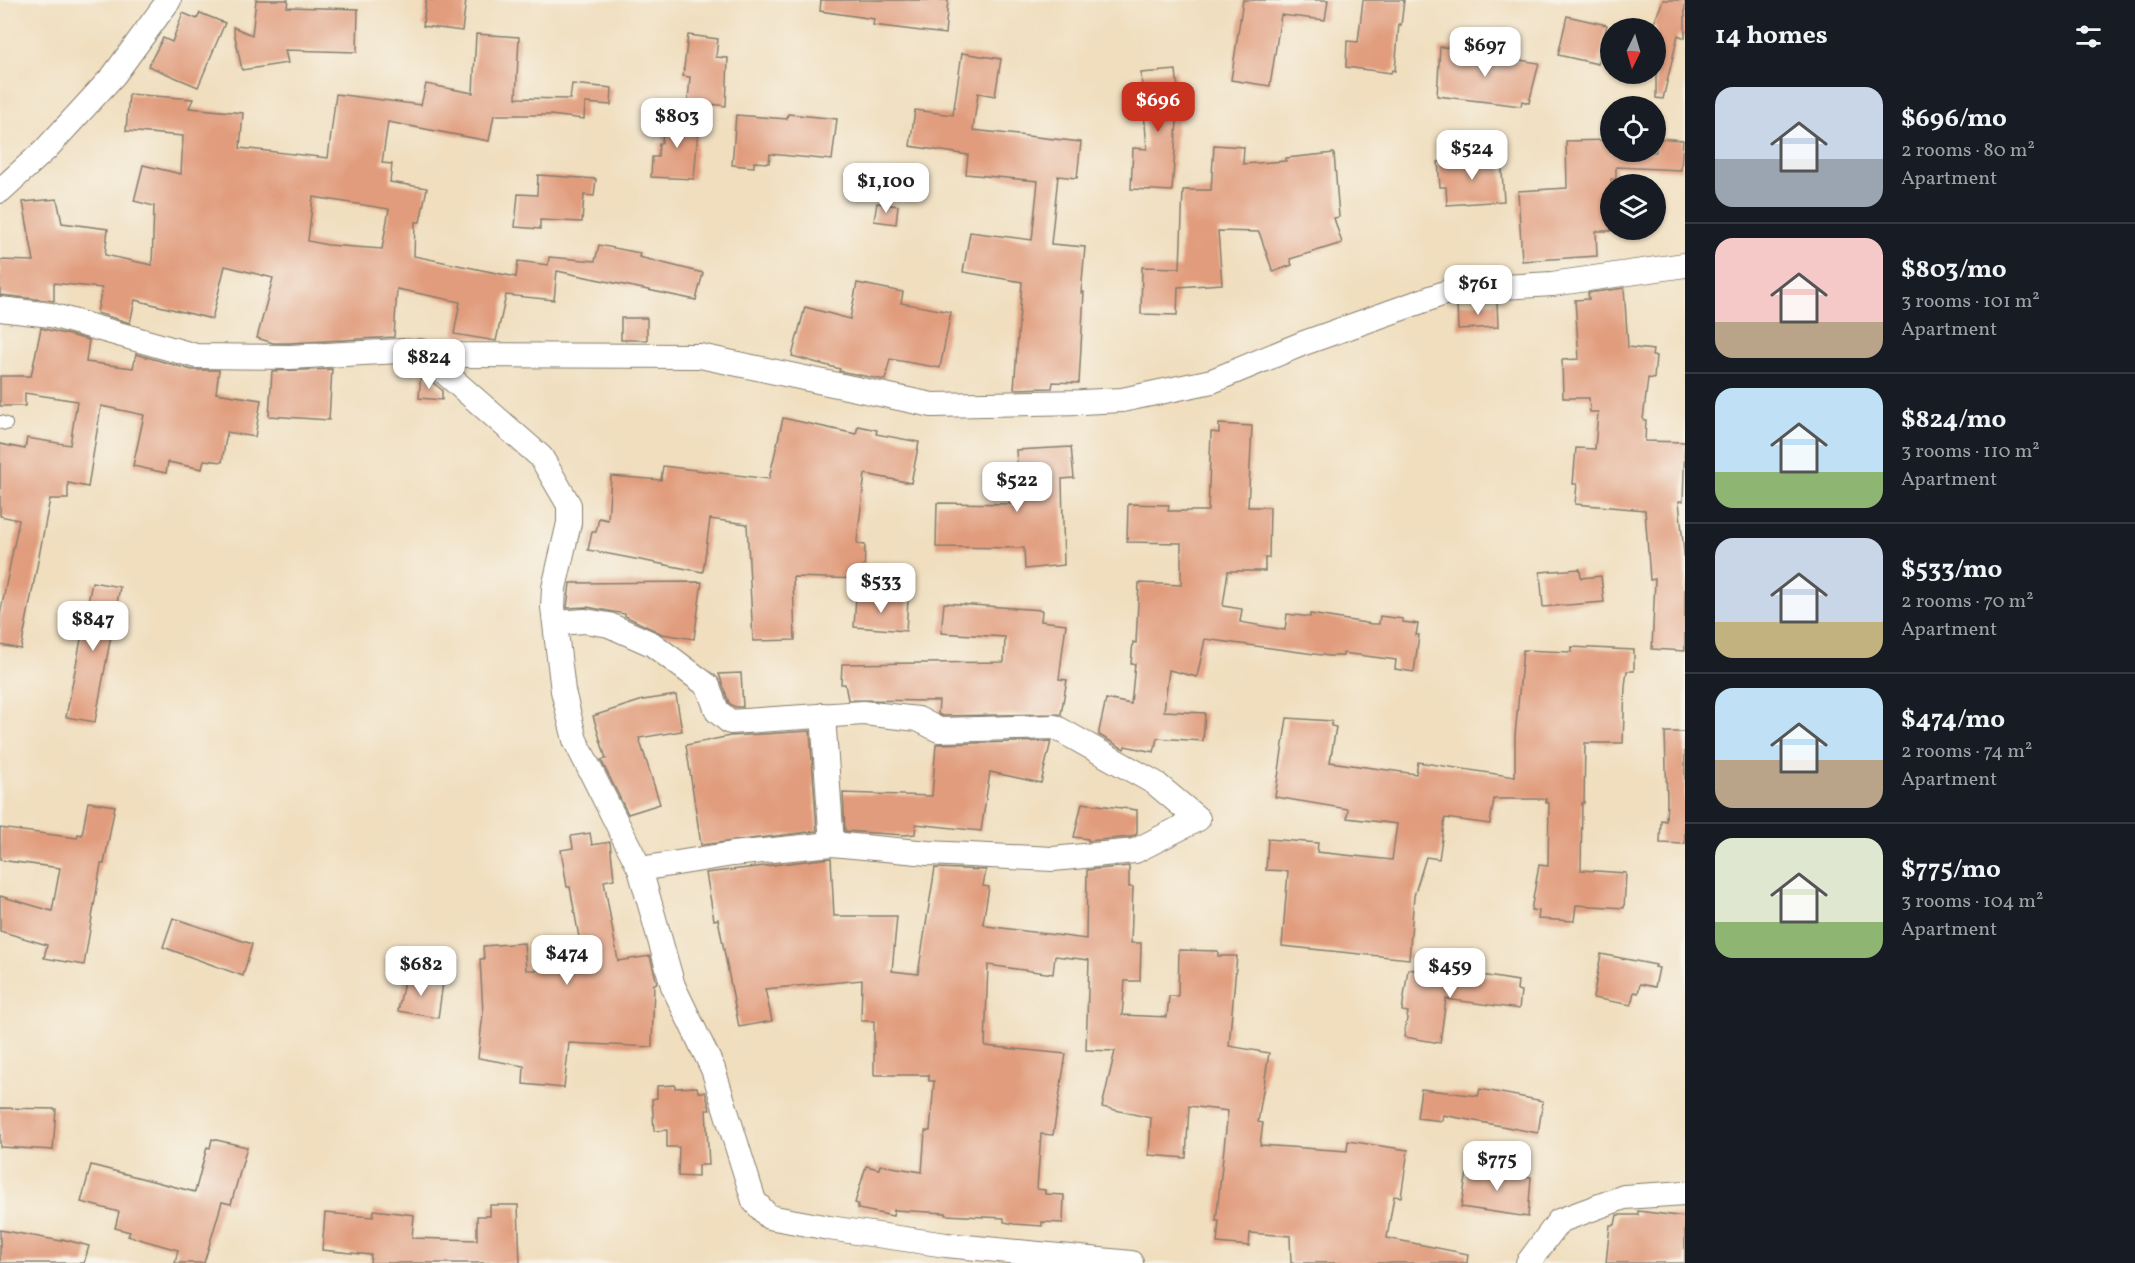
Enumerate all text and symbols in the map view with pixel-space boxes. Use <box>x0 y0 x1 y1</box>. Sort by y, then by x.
north arrow <box>1600 18 1666 84</box>
map controls <box>1600 18 1666 240</box>
text: 14 homes <box>1715 18 1828 54</box>
icon: filters <box>2072 20 2105 53</box>
pin: $697 <box>1449 27 1521 78</box>
text: $697 <box>1464 32 1506 60</box>
pin: $696 <box>1122 82 1194 133</box>
text: $696 <box>1136 87 1180 115</box>
button: locate <box>1600 96 1666 162</box>
pin: $803 <box>641 98 713 149</box>
text: $696/mo <box>1901 101 2007 137</box>
text: $803 <box>655 103 699 131</box>
icon: home <box>1763 111 1835 183</box>
pin: $524 <box>1436 130 1508 181</box>
text: $524 <box>1450 135 1494 163</box>
text: 2 rooms · 80 m² <box>1901 137 2035 165</box>
pin: $1,100 <box>837 163 935 214</box>
text: Apartment <box>1901 165 1997 193</box>
text: $1,100 <box>857 168 915 196</box>
button: layers <box>1600 174 1666 240</box>
text: $803/mo <box>1901 252 2007 288</box>
icon: home <box>1763 262 1835 334</box>
pin: $761 <box>1442 265 1514 316</box>
text: $761 <box>1458 270 1498 298</box>
text: 3 rooms · 101 m² <box>1901 288 2040 316</box>
text: Apartment <box>1901 316 1997 344</box>
pin: $824 <box>393 339 465 390</box>
text: $824 <box>407 344 451 372</box>
text: $824/mo <box>1901 402 2006 438</box>
icon: home <box>1763 412 1835 484</box>
text: 3 rooms · 110 m² <box>1901 438 2040 466</box>
pin: $522 <box>981 462 1053 513</box>
text: Apartment <box>1901 466 1997 494</box>
text: $522 <box>996 467 1038 495</box>
text: $533/mo <box>1901 552 2002 588</box>
icon: home <box>1763 562 1835 634</box>
pin: $533 <box>845 563 917 614</box>
text: $533 <box>860 568 902 596</box>
text: 2 rooms · 70 m² <box>1901 588 2034 616</box>
pin: $847 <box>57 601 129 652</box>
text: $847 <box>71 606 115 634</box>
text: Apartment <box>1901 616 1997 644</box>
text: $474/mo <box>1901 702 2005 738</box>
icon: home <box>1763 712 1835 784</box>
text: 2 rooms · 74 m² <box>1901 738 2032 766</box>
text: Apartment <box>1901 766 1997 794</box>
text: $775/mo <box>1901 852 2001 888</box>
icon: home <box>1763 862 1835 934</box>
text: 3 rooms · 104 m² <box>1901 888 2043 916</box>
text: Apartment <box>1901 916 1997 944</box>
pin: $474 <box>531 935 603 986</box>
text: $474 <box>545 940 589 968</box>
pin: $682 <box>385 946 457 997</box>
pin: $459 <box>1414 948 1486 999</box>
text: $682 <box>399 951 443 979</box>
text: $459 <box>1428 953 1472 981</box>
pin: $775 <box>1461 1141 1533 1192</box>
text: $775 <box>1477 1146 1517 1174</box>

